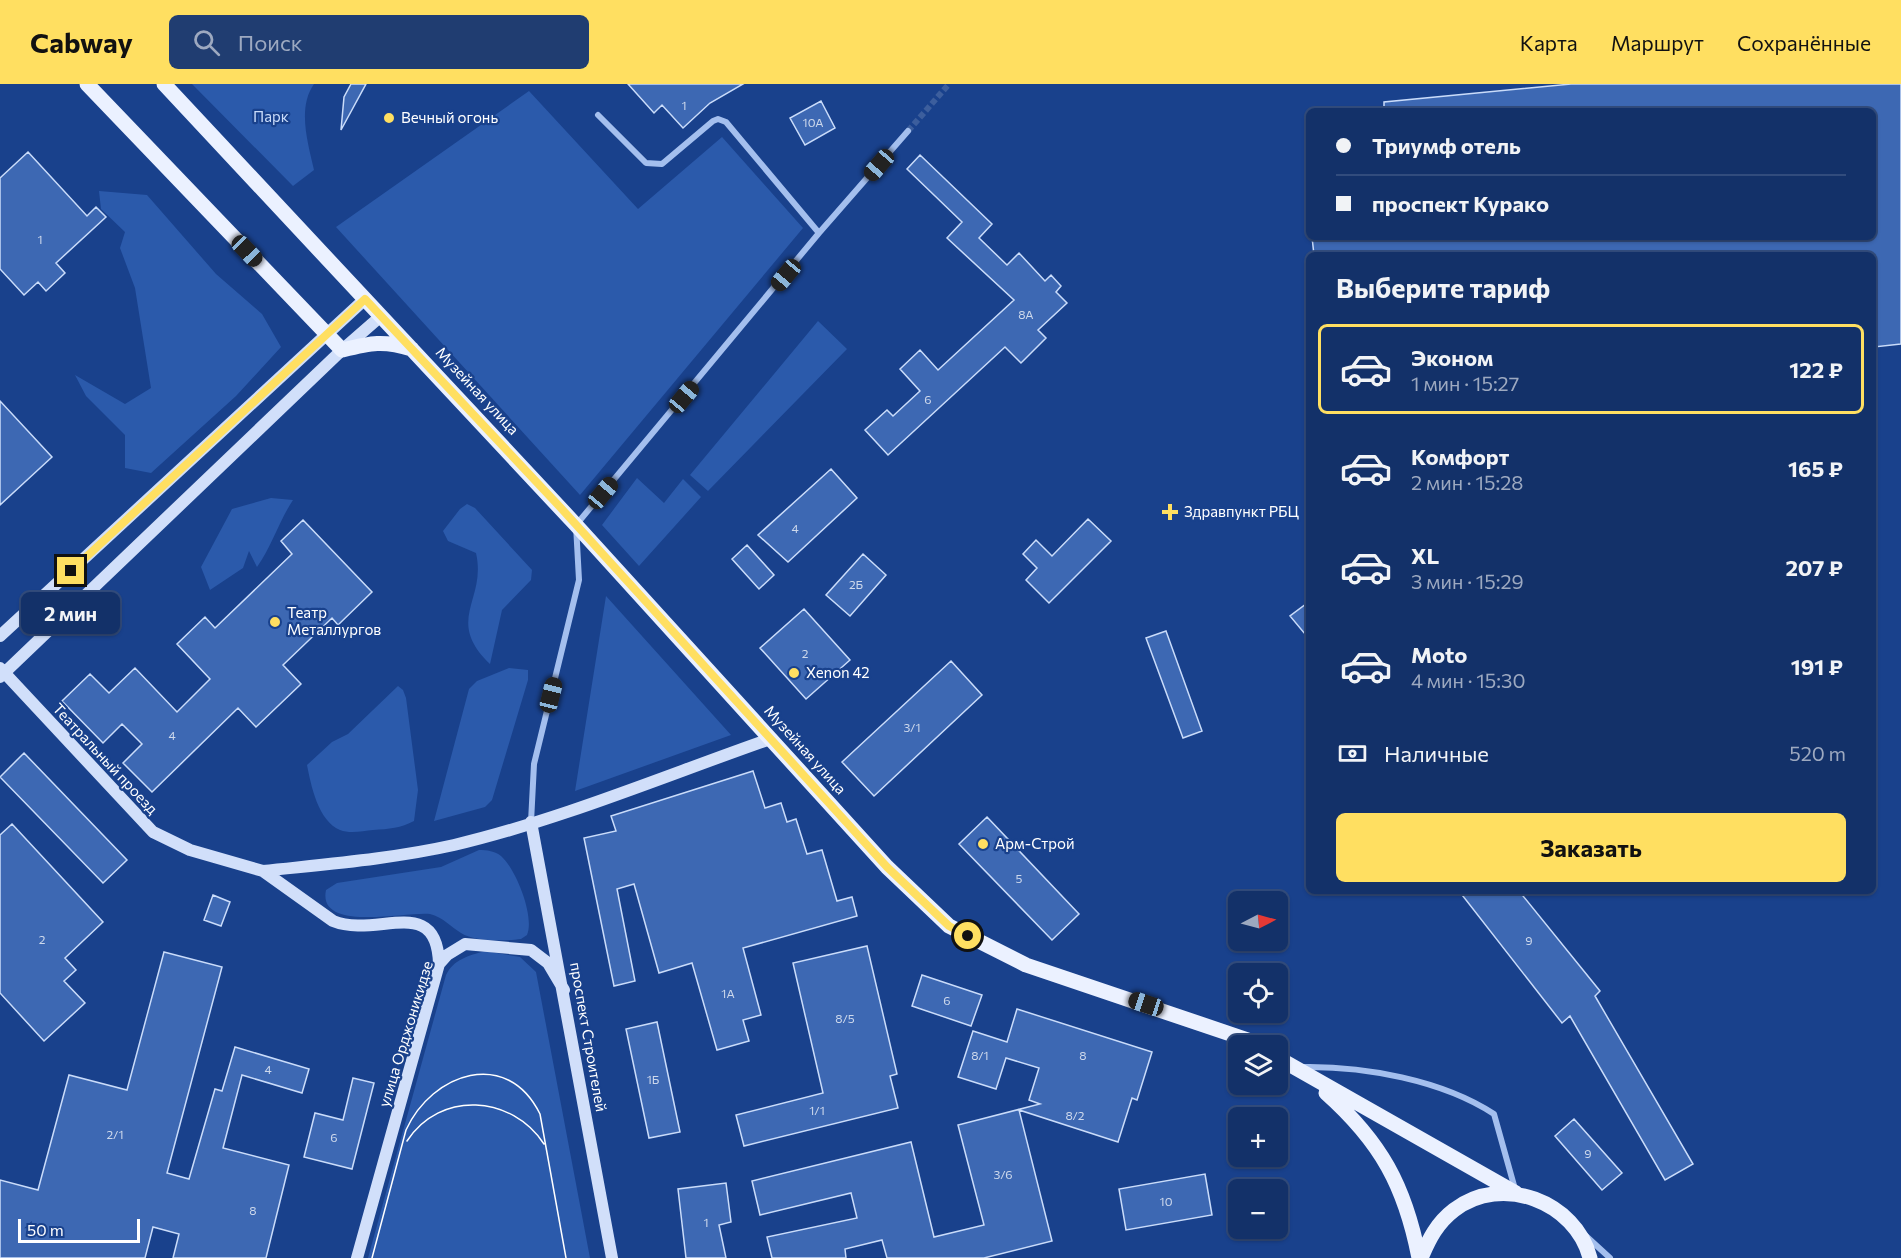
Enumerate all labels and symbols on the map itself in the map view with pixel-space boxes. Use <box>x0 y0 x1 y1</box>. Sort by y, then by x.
house number: 1 <box>681 98 687 112</box>
park label: Парк <box>253 107 289 125</box>
place label: Вечный огонь <box>401 108 498 126</box>
marker: Вечный огонь <box>382 111 396 125</box>
house number: 10А <box>803 115 823 129</box>
car <box>860 146 898 184</box>
house number: 1 <box>37 232 43 246</box>
car <box>228 232 266 270</box>
car <box>768 255 804 295</box>
house number: 8А <box>1018 307 1034 321</box>
street label: Музейная улица <box>432 343 523 438</box>
car <box>666 377 702 417</box>
house number: 6 <box>924 392 932 406</box>
car <box>585 473 621 513</box>
place label: Здравпункт РБЦ <box>1184 502 1299 520</box>
marker: Здравпункт РБЦ <box>1161 503 1179 521</box>
house number: 4 <box>791 521 799 535</box>
route end <box>57 557 84 584</box>
house number: 2Б <box>849 577 864 591</box>
callout: 2 мин <box>22 592 121 634</box>
place label: Театр Металлургов <box>287 603 381 638</box>
marker: Театр Металлургов <box>268 615 282 629</box>
house number: 2 <box>802 646 809 660</box>
place label: Xenon 42 <box>806 663 870 681</box>
marker: Xenon 42 <box>787 666 801 680</box>
car <box>538 675 564 715</box>
street label: Театральный проезд <box>50 699 162 818</box>
street label: Музейная улица <box>761 701 850 798</box>
house number: 3/1 <box>903 720 921 734</box>
house number: 4 <box>168 728 176 742</box>
place label: Арм-Строй <box>995 834 1075 852</box>
marker: Арм-Строй <box>976 837 990 851</box>
house number: 5 <box>1016 871 1023 885</box>
north arrow <box>1228 891 1288 951</box>
route start <box>954 922 981 949</box>
house number: 2 <box>39 932 46 946</box>
house number: 9 <box>1525 933 1533 947</box>
street label: улица Орджоникидзе <box>374 958 436 1109</box>
street label: проспект Строителей <box>567 961 611 1113</box>
house number: 1А <box>721 986 735 1000</box>
car <box>1126 990 1166 1018</box>
house number: 6 <box>943 993 951 1007</box>
house number: 8/5 <box>835 1011 855 1025</box>
house number: 8/1 <box>971 1048 989 1062</box>
house number: 8 <box>1079 1048 1087 1062</box>
house number: 4 <box>264 1062 272 1076</box>
house number: 1Б <box>647 1072 660 1086</box>
house number: 1/1 <box>809 1103 825 1117</box>
house number: 8/2 <box>1065 1108 1085 1122</box>
house number: 2/1 <box>106 1127 124 1141</box>
house number: 6 <box>330 1130 338 1144</box>
house number: 9 <box>1584 1146 1592 1160</box>
house number: 3/6 <box>994 1167 1012 1181</box>
house number: 10 <box>1160 1194 1173 1208</box>
house number: 8 <box>249 1203 257 1217</box>
house number: 1 <box>703 1215 709 1229</box>
scale bar <box>18 1216 140 1244</box>

